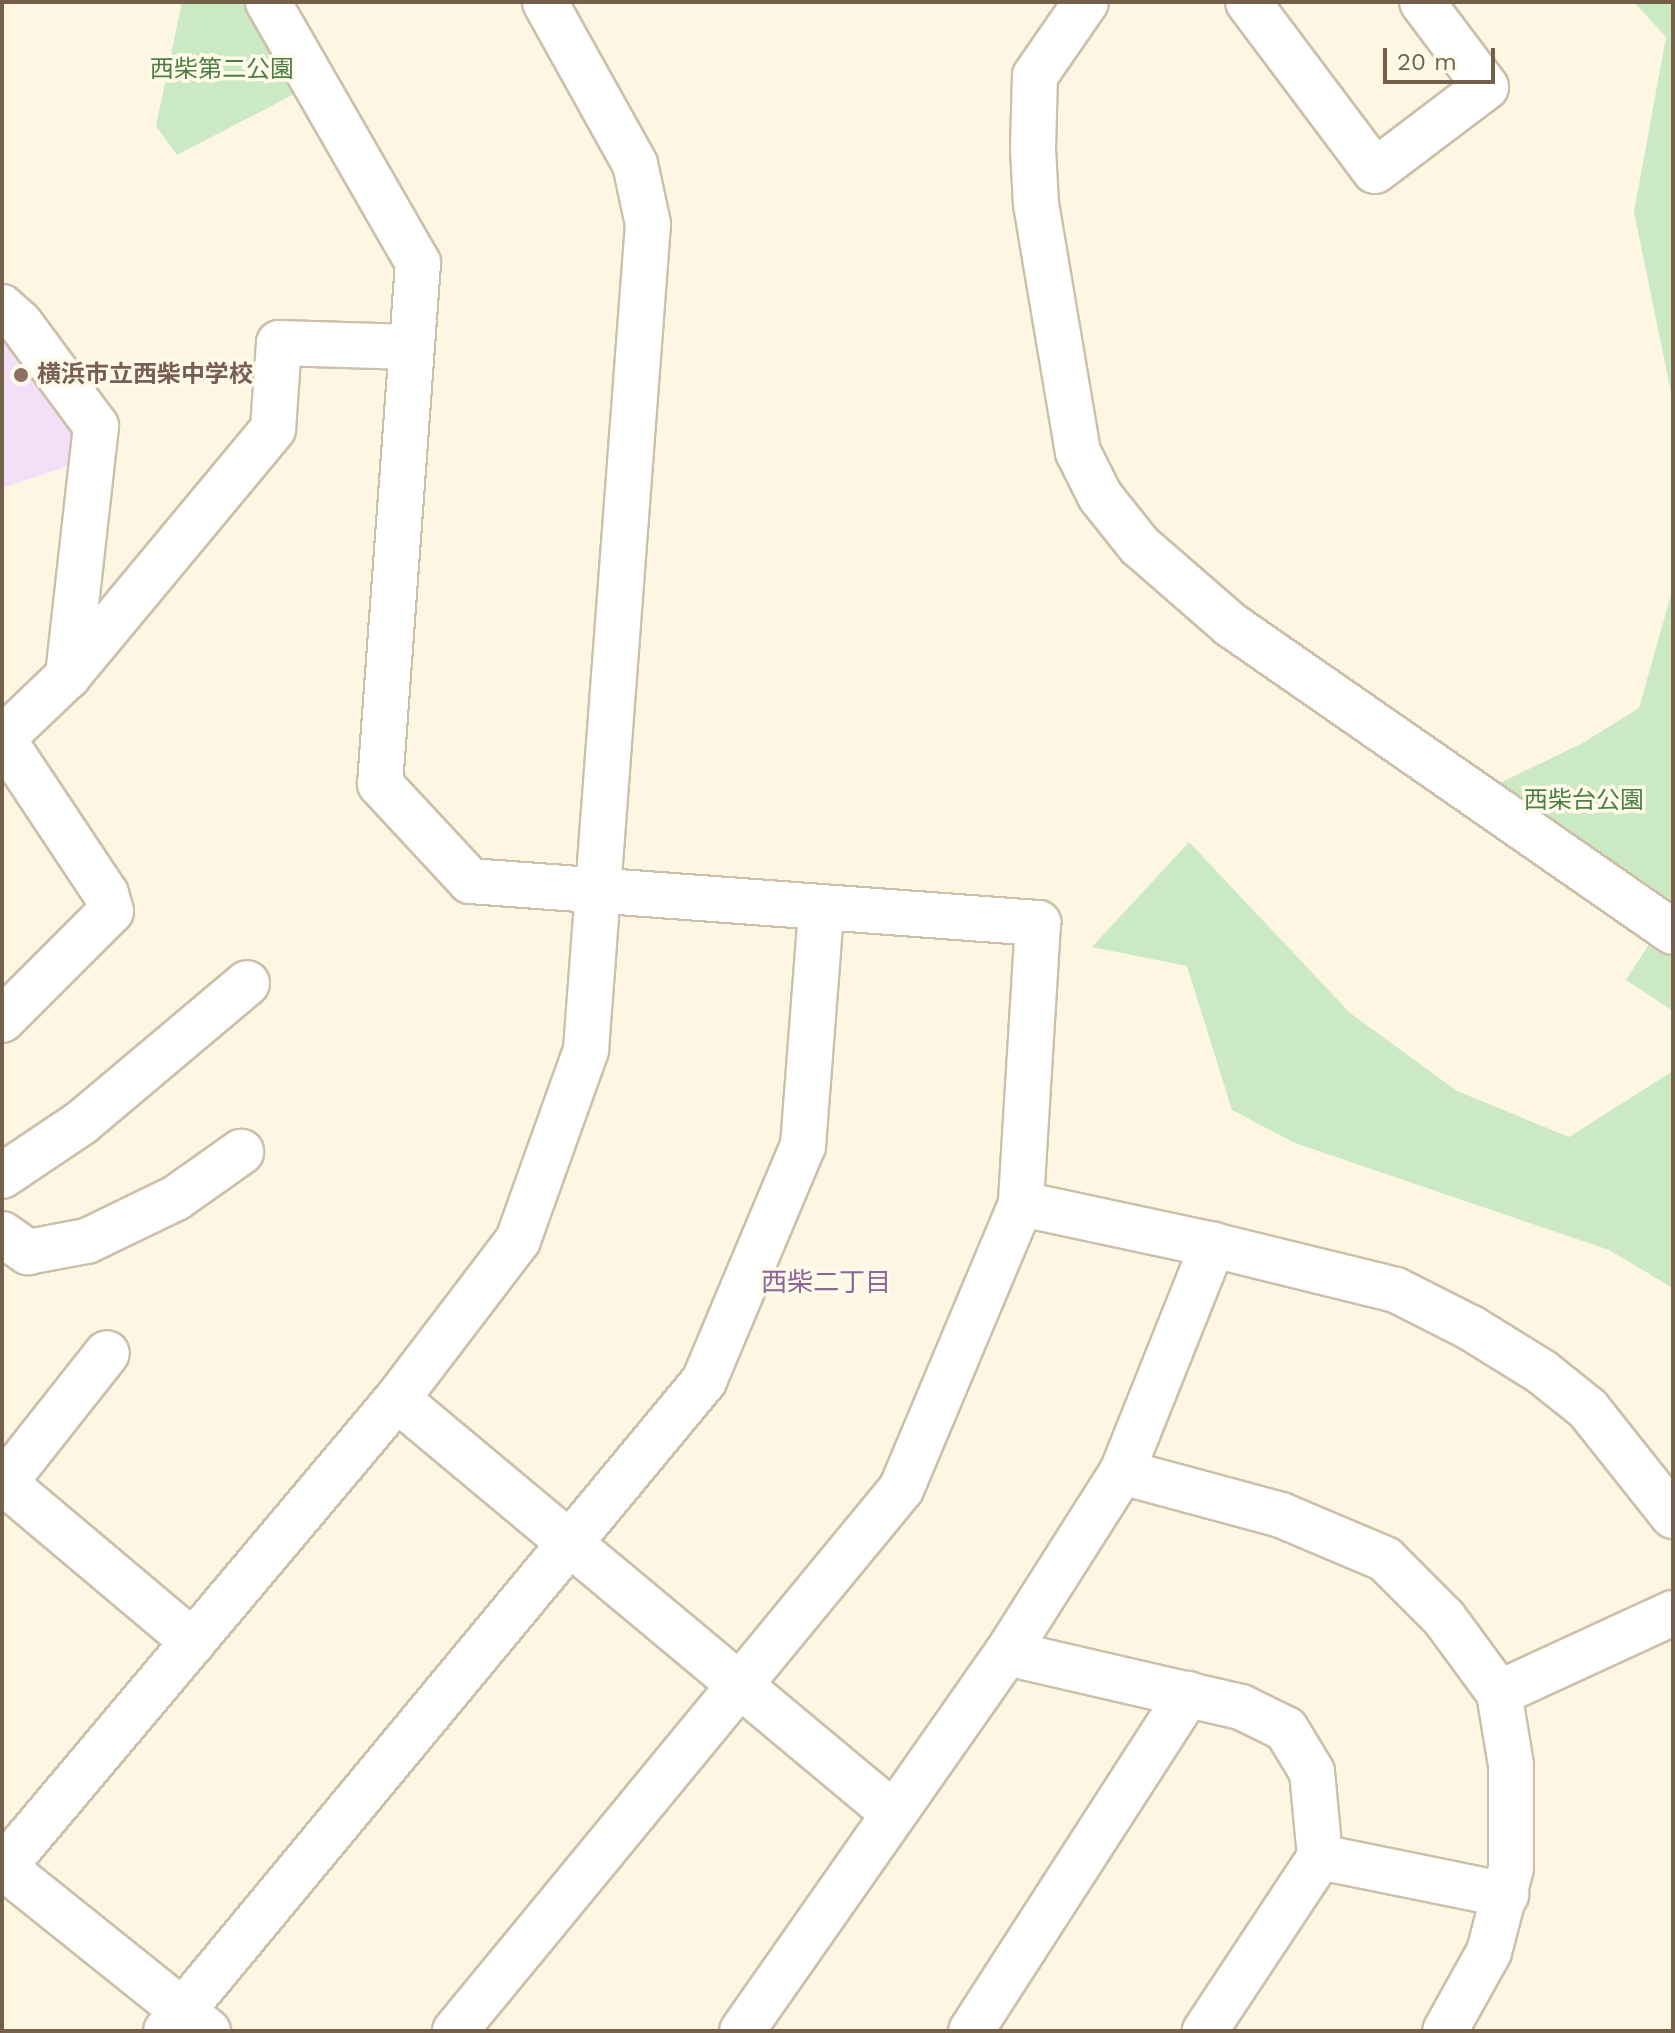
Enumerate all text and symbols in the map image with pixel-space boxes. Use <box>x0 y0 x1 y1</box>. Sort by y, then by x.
scale bar <box>1387 32 1499 82</box>
text: 20 m <box>1397 48 1457 76</box>
park label: 西柴第二公園 <box>150 56 294 84</box>
place label: 横浜市立西柴中学校 <box>37 361 253 389</box>
marker: 横浜市立西柴中学校 <box>12 366 30 384</box>
park label: 西柴台公園 <box>1524 787 1644 815</box>
district label: 西柴二丁目 <box>761 1267 891 1299</box>

